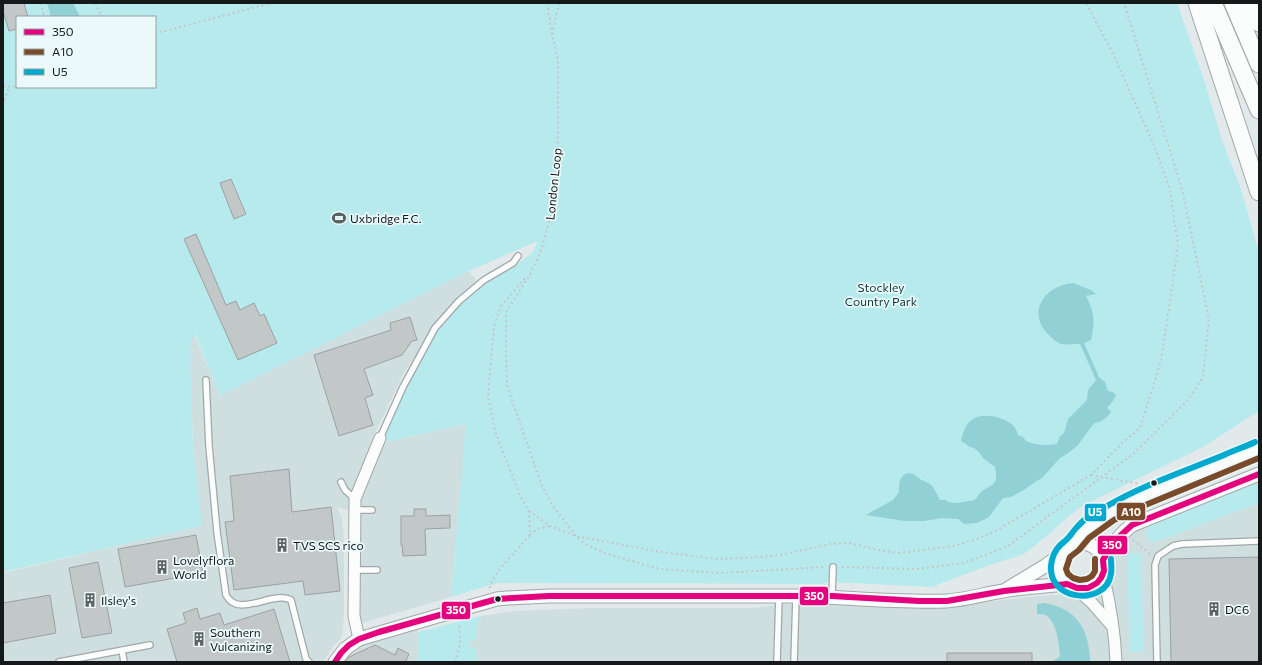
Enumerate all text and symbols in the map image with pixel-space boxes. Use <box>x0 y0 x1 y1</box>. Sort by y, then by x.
legend <box>16 16 156 88</box>
text: 350 <box>52 24 74 38</box>
text: A10 <box>52 44 73 58</box>
text: U5 <box>52 64 68 78</box>
street label: London Loop <box>542 147 564 221</box>
sports icon: Uxbridge F.C. <box>331 210 347 226</box>
place label: Uxbridge F.C. <box>350 211 422 225</box>
park label: Stockley Country Park <box>845 280 918 308</box>
unlabelled marker <box>1149 478 1159 488</box>
line badge: A10 <box>1116 502 1146 521</box>
line badge: U5 <box>1084 503 1107 522</box>
text: U5 <box>1088 505 1102 518</box>
text: A10 <box>1121 505 1141 518</box>
line badge: 350 <box>1097 535 1128 555</box>
building icon: TVS SCS rico <box>274 537 290 553</box>
place label: TVS SCS rico <box>293 538 364 552</box>
text: 350 <box>1102 538 1122 551</box>
place label: Lovelyflora World <box>173 553 234 581</box>
building icon: Lovelyflora World <box>154 559 170 575</box>
line badge: 350 <box>799 586 829 606</box>
text: 350 <box>804 589 824 602</box>
building icon: Ilsley's <box>82 592 98 608</box>
place label: Ilsley's <box>101 593 136 607</box>
unlabelled marker <box>493 594 503 604</box>
line badge: 350 <box>441 601 471 620</box>
building icon: DC6 <box>1206 601 1222 617</box>
place label: DC6 <box>1225 602 1249 616</box>
text: 350 <box>446 603 466 616</box>
place label: Southern Vulcanizing <box>210 625 272 653</box>
building icon: Southern Vulcanizing <box>191 631 207 647</box>

